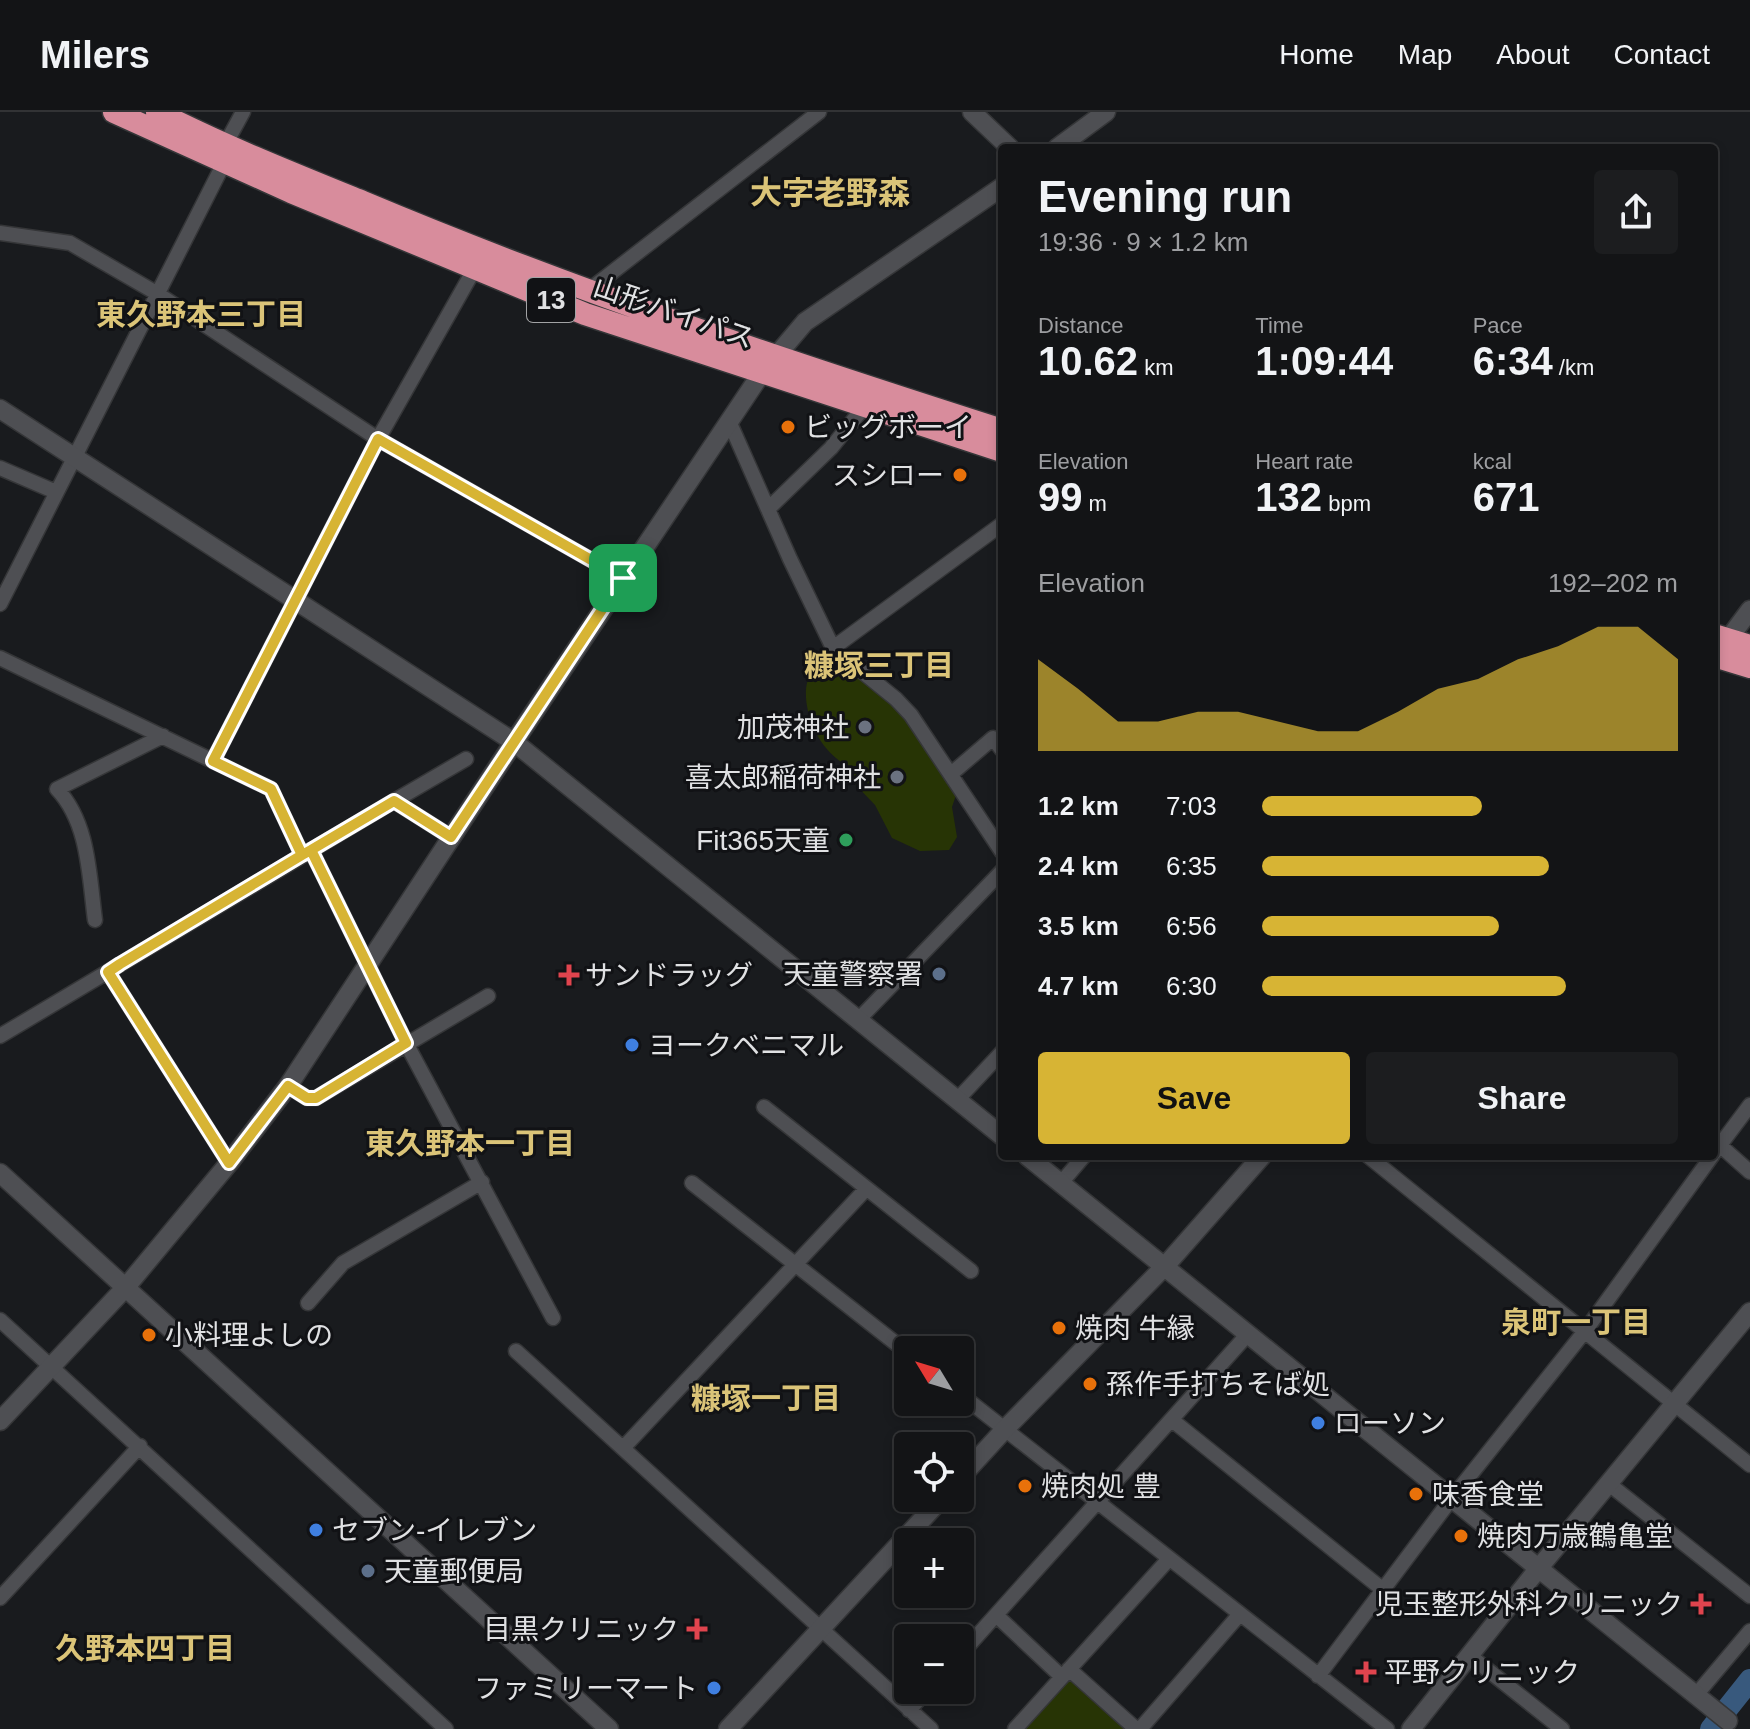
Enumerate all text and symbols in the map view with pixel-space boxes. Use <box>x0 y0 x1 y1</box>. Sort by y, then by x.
text: Milers <box>40 34 150 76</box>
text: Home <box>1279 39 1354 70</box>
text: Map <box>1398 39 1452 70</box>
text: About <box>1496 39 1570 70</box>
text: Contact <box>1614 39 1710 70</box>
button: share <box>1594 170 1678 254</box>
text: Evening run <box>1038 172 1292 221</box>
district label: 大字老野森 <box>750 175 910 211</box>
text: 19:36 · 9 × 1.2 km <box>1038 227 1248 257</box>
street label: 山形バイパス <box>590 271 758 354</box>
road number: 13 <box>527 278 575 322</box>
district label: 東久野本三丁目 <box>96 298 306 331</box>
text: Distance <box>1038 313 1124 338</box>
text: Time <box>1255 313 1303 338</box>
text: Pace <box>1473 313 1523 338</box>
text: 10.62 <box>1038 339 1138 383</box>
text: 1:09:44 <box>1255 339 1393 383</box>
text: 6:34 <box>1473 339 1553 383</box>
text: km <box>1138 355 1174 380</box>
text: /km <box>1553 355 1594 380</box>
place label: ビッグボーイ <box>804 412 972 443</box>
marker: ビッグボーイ <box>779 418 797 436</box>
text: Elevation <box>1038 449 1129 474</box>
text: Heart rate <box>1255 449 1353 474</box>
text: kcal <box>1473 449 1512 474</box>
place label: スシロー <box>832 460 944 491</box>
marker: スシロー <box>951 466 969 484</box>
text: 99 <box>1038 475 1083 519</box>
text: 132 <box>1255 475 1322 519</box>
text: 671 <box>1473 475 1539 519</box>
text: m <box>1083 491 1107 516</box>
text: bpm <box>1322 491 1371 516</box>
pin <box>589 544 657 612</box>
icon: arrive <box>601 556 645 600</box>
text: Elevation <box>1038 568 1145 598</box>
text: 192–202 m <box>1548 568 1678 598</box>
district label: 糠塚三丁目 <box>804 649 954 682</box>
place label: 加茂神社 <box>737 712 849 743</box>
marker: 加茂神社 <box>856 718 874 736</box>
place label: 喜太郎稲荷神社 <box>685 762 881 793</box>
marker: 喜太郎稲荷神社 <box>888 768 906 786</box>
text: 1.2 km <box>1038 791 1119 821</box>
text: 7:03 <box>1166 791 1217 821</box>
place label: Fit365天童 <box>696 825 830 856</box>
marker: Fit365天童 <box>837 831 855 849</box>
text: 2.4 km <box>1038 851 1119 881</box>
text: 6:35 <box>1166 851 1217 881</box>
text: 3.5 km <box>1038 911 1119 941</box>
text: 6:56 <box>1166 911 1217 941</box>
place label: 天童警察署 <box>783 959 923 990</box>
place label: サンドラッグ <box>585 960 753 991</box>
marker: 天童警察署 <box>930 965 948 983</box>
marker: サンドラッグ <box>560 966 578 984</box>
text: 4.7 km <box>1038 971 1119 1001</box>
text: 6:30 <box>1166 971 1217 1001</box>
place label: ヨークベニマル <box>648 1030 844 1061</box>
marker: ヨークベニマル <box>623 1036 641 1054</box>
button: Save <box>1038 1052 1350 1144</box>
button: Share <box>1366 1052 1678 1144</box>
district label: 東久野本一丁目 <box>365 1127 575 1160</box>
district label: 泉町一丁目 <box>1501 1306 1651 1339</box>
place label: 焼肉 牛縁 <box>1075 1313 1195 1344</box>
marker: 焼肉 牛縁 <box>1050 1319 1068 1337</box>
place label: 小料理よしの <box>165 1320 333 1351</box>
marker: 小料理よしの <box>140 1326 158 1344</box>
north arrow <box>894 1336 974 1416</box>
map controls <box>894 1336 974 1704</box>
place label: 孫作手打ちそば処 <box>1106 1369 1330 1400</box>
marker: 孫作手打ちそば処 <box>1081 1375 1099 1393</box>
district label: 糠塚一丁目 <box>691 1382 841 1415</box>
place label: ローソン <box>1334 1408 1446 1439</box>
marker: ローソン <box>1309 1414 1327 1432</box>
button: locate <box>894 1432 974 1512</box>
place label: 焼肉処 豊 <box>1041 1471 1161 1502</box>
marker: 焼肉処 豊 <box>1016 1477 1034 1495</box>
place label: 味香食堂 <box>1432 1479 1544 1510</box>
marker: 味香食堂 <box>1407 1485 1425 1503</box>
place label: セブン-イレブン <box>332 1515 537 1546</box>
marker: セブン-イレブン <box>307 1521 325 1539</box>
place label: 焼肉万歳鶴亀堂 <box>1477 1521 1673 1552</box>
marker: 焼肉万歳鶴亀堂 <box>1452 1527 1470 1545</box>
button: + <box>894 1528 974 1608</box>
place label: 天童郵便局 <box>384 1556 524 1587</box>
marker: 天童郵便局 <box>359 1562 377 1580</box>
place label: 児玉整形外科クリニック <box>1375 1589 1683 1620</box>
marker: 児玉整形外科クリニック <box>1690 1593 1712 1615</box>
place label: 目黒クリニック <box>483 1614 679 1645</box>
marker: 目黒クリニック <box>686 1618 708 1640</box>
button: − <box>894 1624 974 1704</box>
district label: 久野本四丁目 <box>55 1632 235 1665</box>
place label: 平野クリニック <box>1384 1657 1580 1688</box>
marker: 平野クリニック <box>1355 1661 1377 1683</box>
place label: ファミリーマート <box>474 1673 698 1704</box>
marker: ファミリーマート <box>705 1679 723 1697</box>

